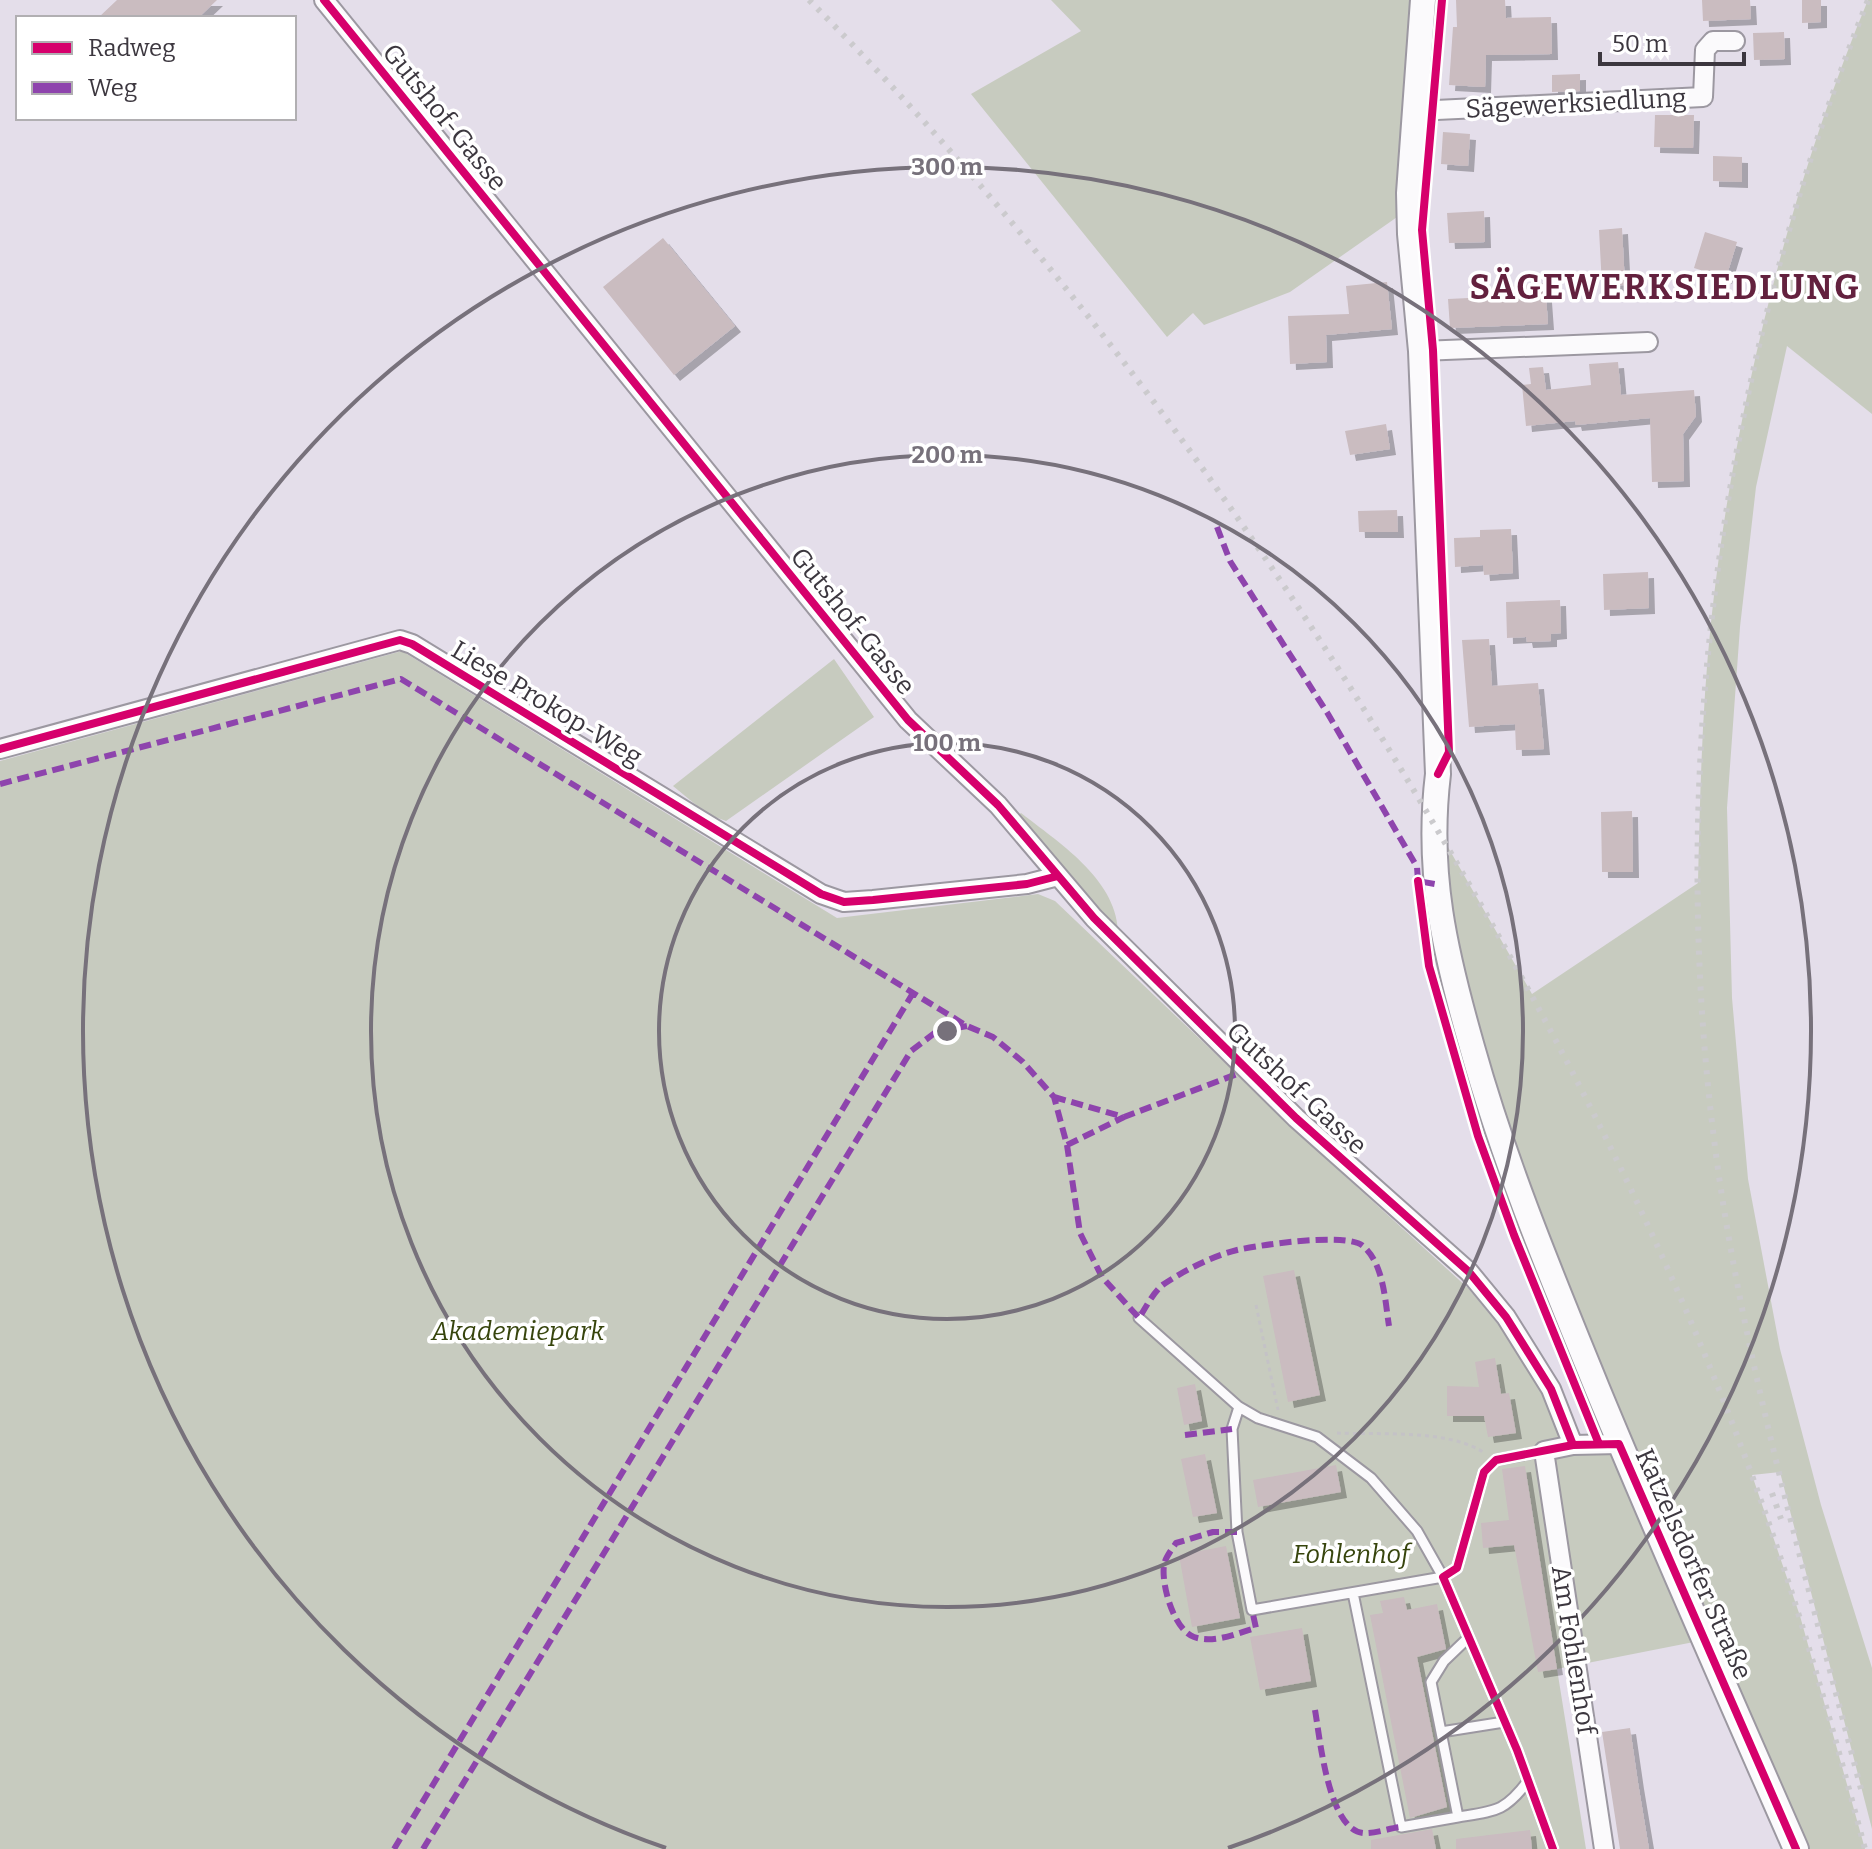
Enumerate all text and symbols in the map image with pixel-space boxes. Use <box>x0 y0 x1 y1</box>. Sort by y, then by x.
legend <box>16 16 296 120</box>
scale bar <box>1600 16 1744 66</box>
text: 50 m <box>1612 30 1668 58</box>
text: Radweg <box>88 34 176 62</box>
street label: Gutshof-Gasse <box>376 38 513 197</box>
text: Weg <box>88 74 137 102</box>
street label: Sägewerksiedlung <box>1465 82 1687 125</box>
text: 300 m <box>911 153 983 181</box>
district label: SÄGEWERKSIEDLUNG <box>1469 267 1861 308</box>
text: 200 m <box>911 441 983 469</box>
street label: Gutshof-Gasse <box>784 542 921 701</box>
street label: Liese Prokop-Weg <box>446 634 648 773</box>
text: 100 m <box>913 729 981 757</box>
street label: Gutshof-Gasse <box>1220 1016 1373 1161</box>
centre of rings <box>933 1017 961 1045</box>
park label: Akademiepark <box>431 1316 605 1347</box>
street label: Katzelsdorfer Straße <box>1629 1444 1758 1684</box>
park label: Fohlenhof <box>1293 1539 1413 1570</box>
street label: Am Fohlenhof <box>1545 1563 1602 1739</box>

